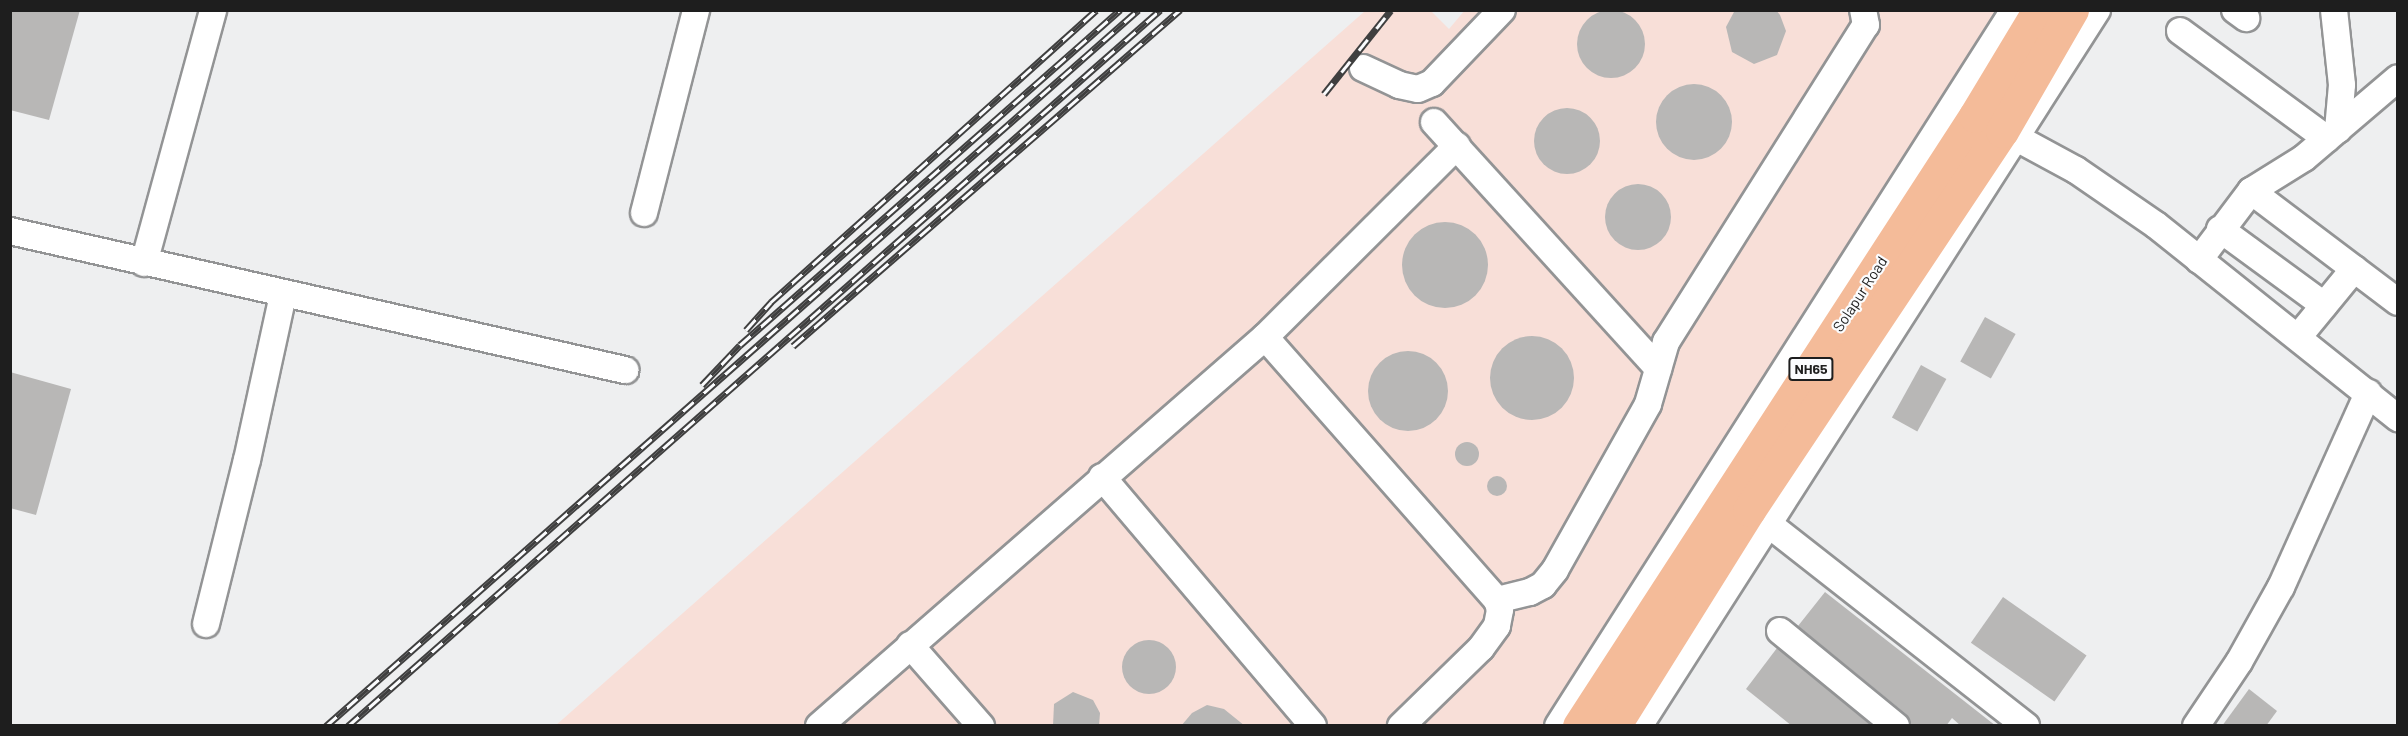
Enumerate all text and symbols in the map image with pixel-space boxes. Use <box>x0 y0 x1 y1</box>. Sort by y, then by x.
street label: Solapur Road <box>1829 253 1891 335</box>
road number: NH65 <box>1787 358 1835 380</box>

